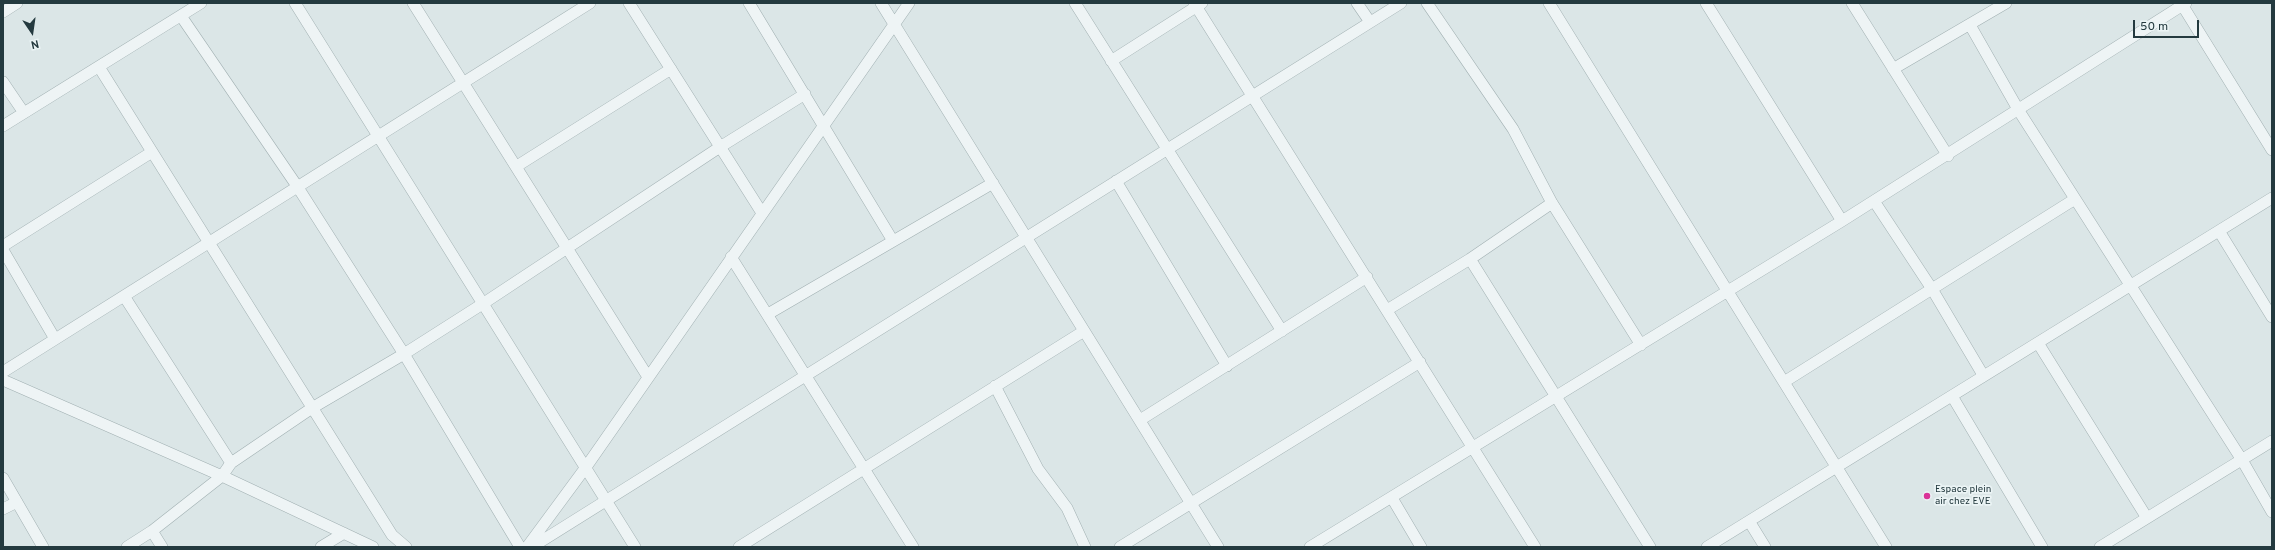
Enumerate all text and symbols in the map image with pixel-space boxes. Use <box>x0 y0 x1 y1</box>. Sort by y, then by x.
north arrow <box>12 12 52 52</box>
scale bar <box>2135 12 2201 38</box>
text: 50 m <box>2140 19 2168 35</box>
text: N <box>29 36 40 51</box>
place label: Espace plein air chez EVE <box>1935 484 1991 508</box>
marker: Espace plein air chez EVE <box>1922 491 1932 501</box>

